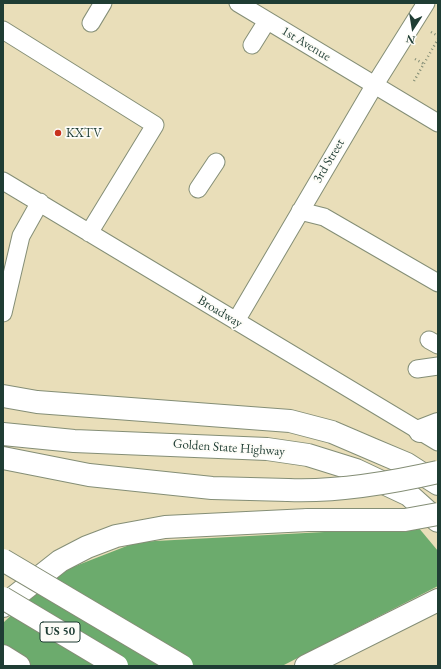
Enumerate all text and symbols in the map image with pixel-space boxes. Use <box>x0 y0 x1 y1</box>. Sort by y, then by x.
north arrow <box>393 8 433 48</box>
street label: 1st Avenue <box>279 23 333 65</box>
text: N <box>405 32 416 48</box>
place label: KXTV <box>66 125 102 141</box>
marker: KXTV <box>53 128 63 138</box>
street label: 3rd Street <box>310 136 348 186</box>
street label: Broadway <box>195 293 245 331</box>
street label: Golden State Highway <box>172 436 286 460</box>
road number: US 50 <box>40 622 80 642</box>

